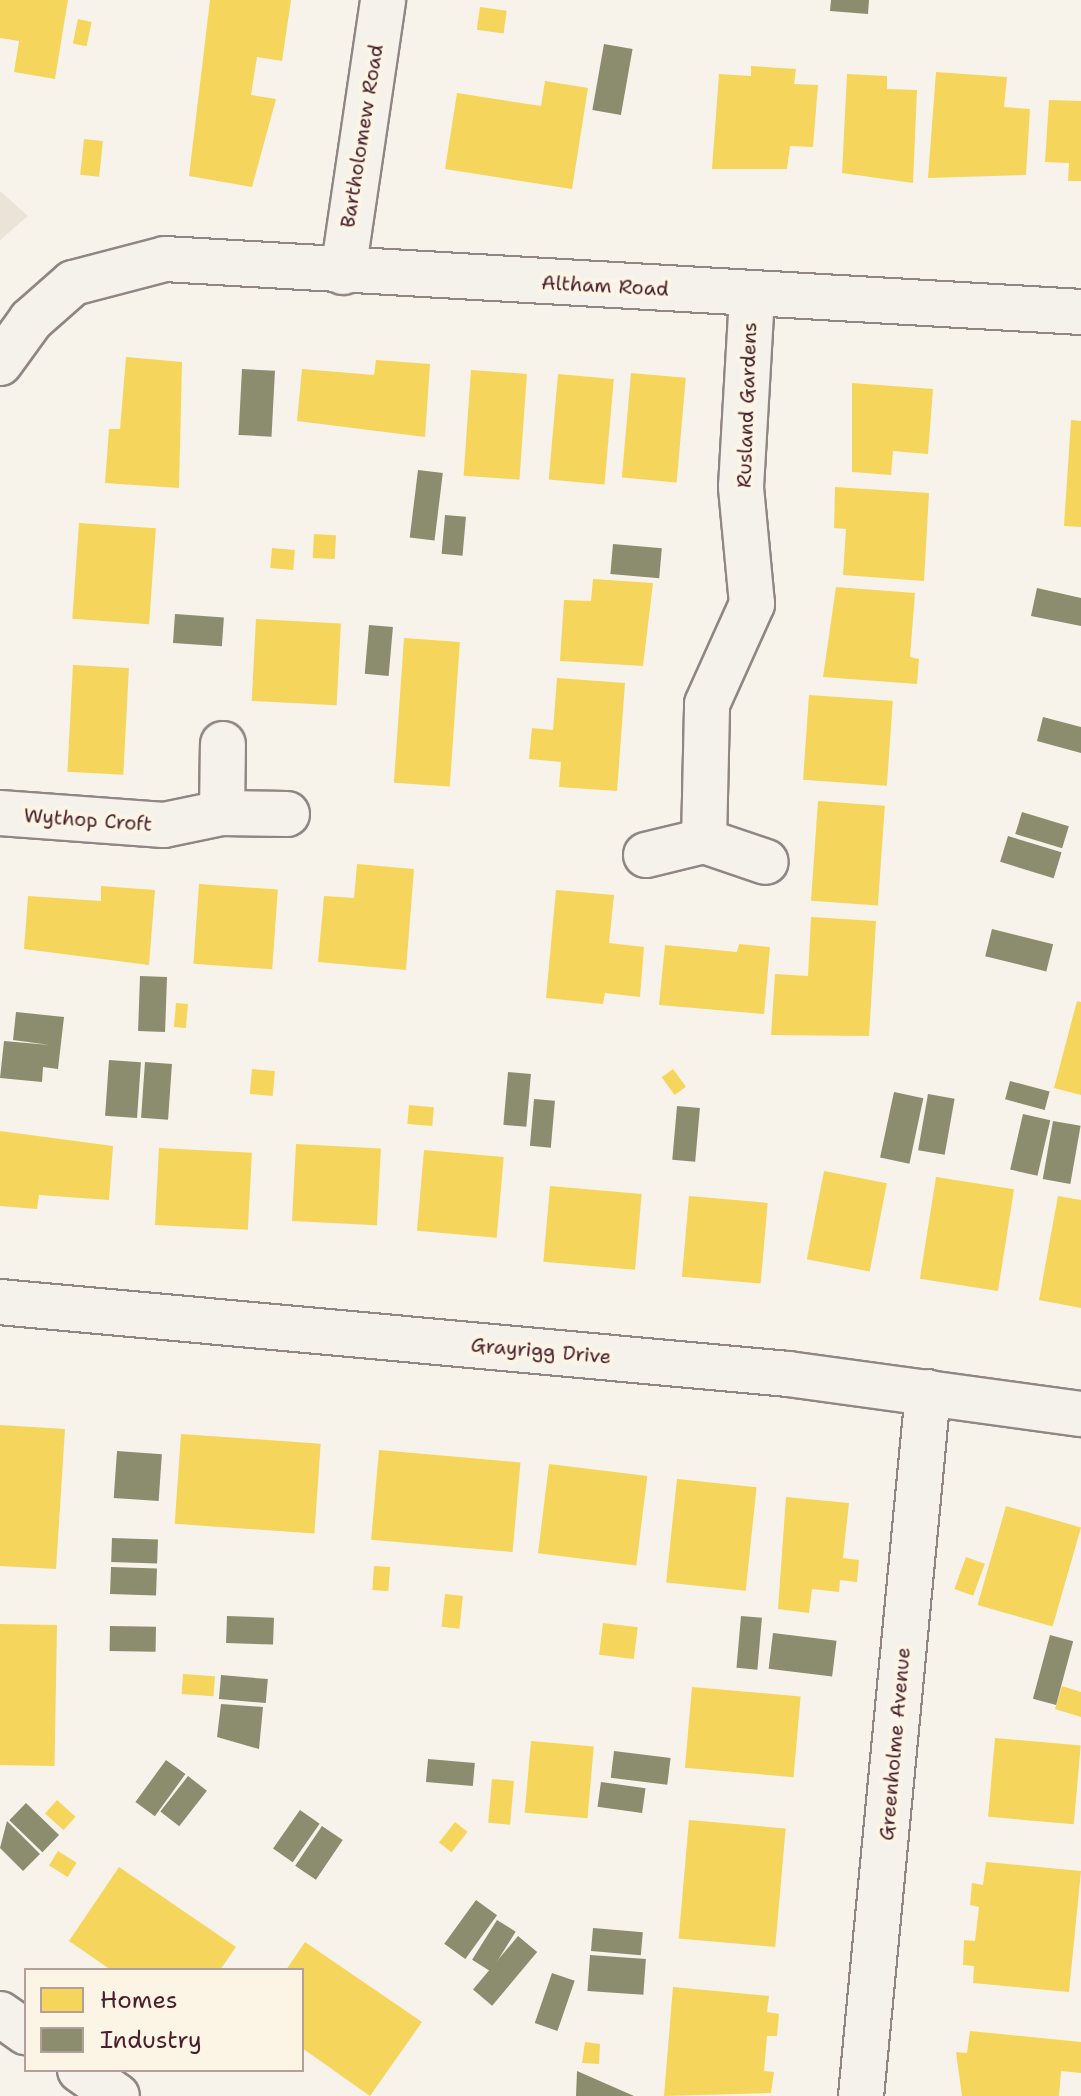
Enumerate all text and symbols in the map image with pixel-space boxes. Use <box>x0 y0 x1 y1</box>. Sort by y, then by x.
street label: Bartholomew Road <box>336 43 388 229</box>
street label: Altham Road <box>541 271 669 301</box>
street label: Rusland Gardens <box>732 322 762 488</box>
street label: Wythop Croft <box>23 804 153 836</box>
street label: Grayrigg Drive <box>470 1333 612 1369</box>
street label: Greenholme Avenue <box>875 1646 915 1842</box>
legend <box>24 1968 304 2072</box>
text: Homes <box>100 1984 178 2016</box>
text: Industry <box>100 2024 202 2056</box>

